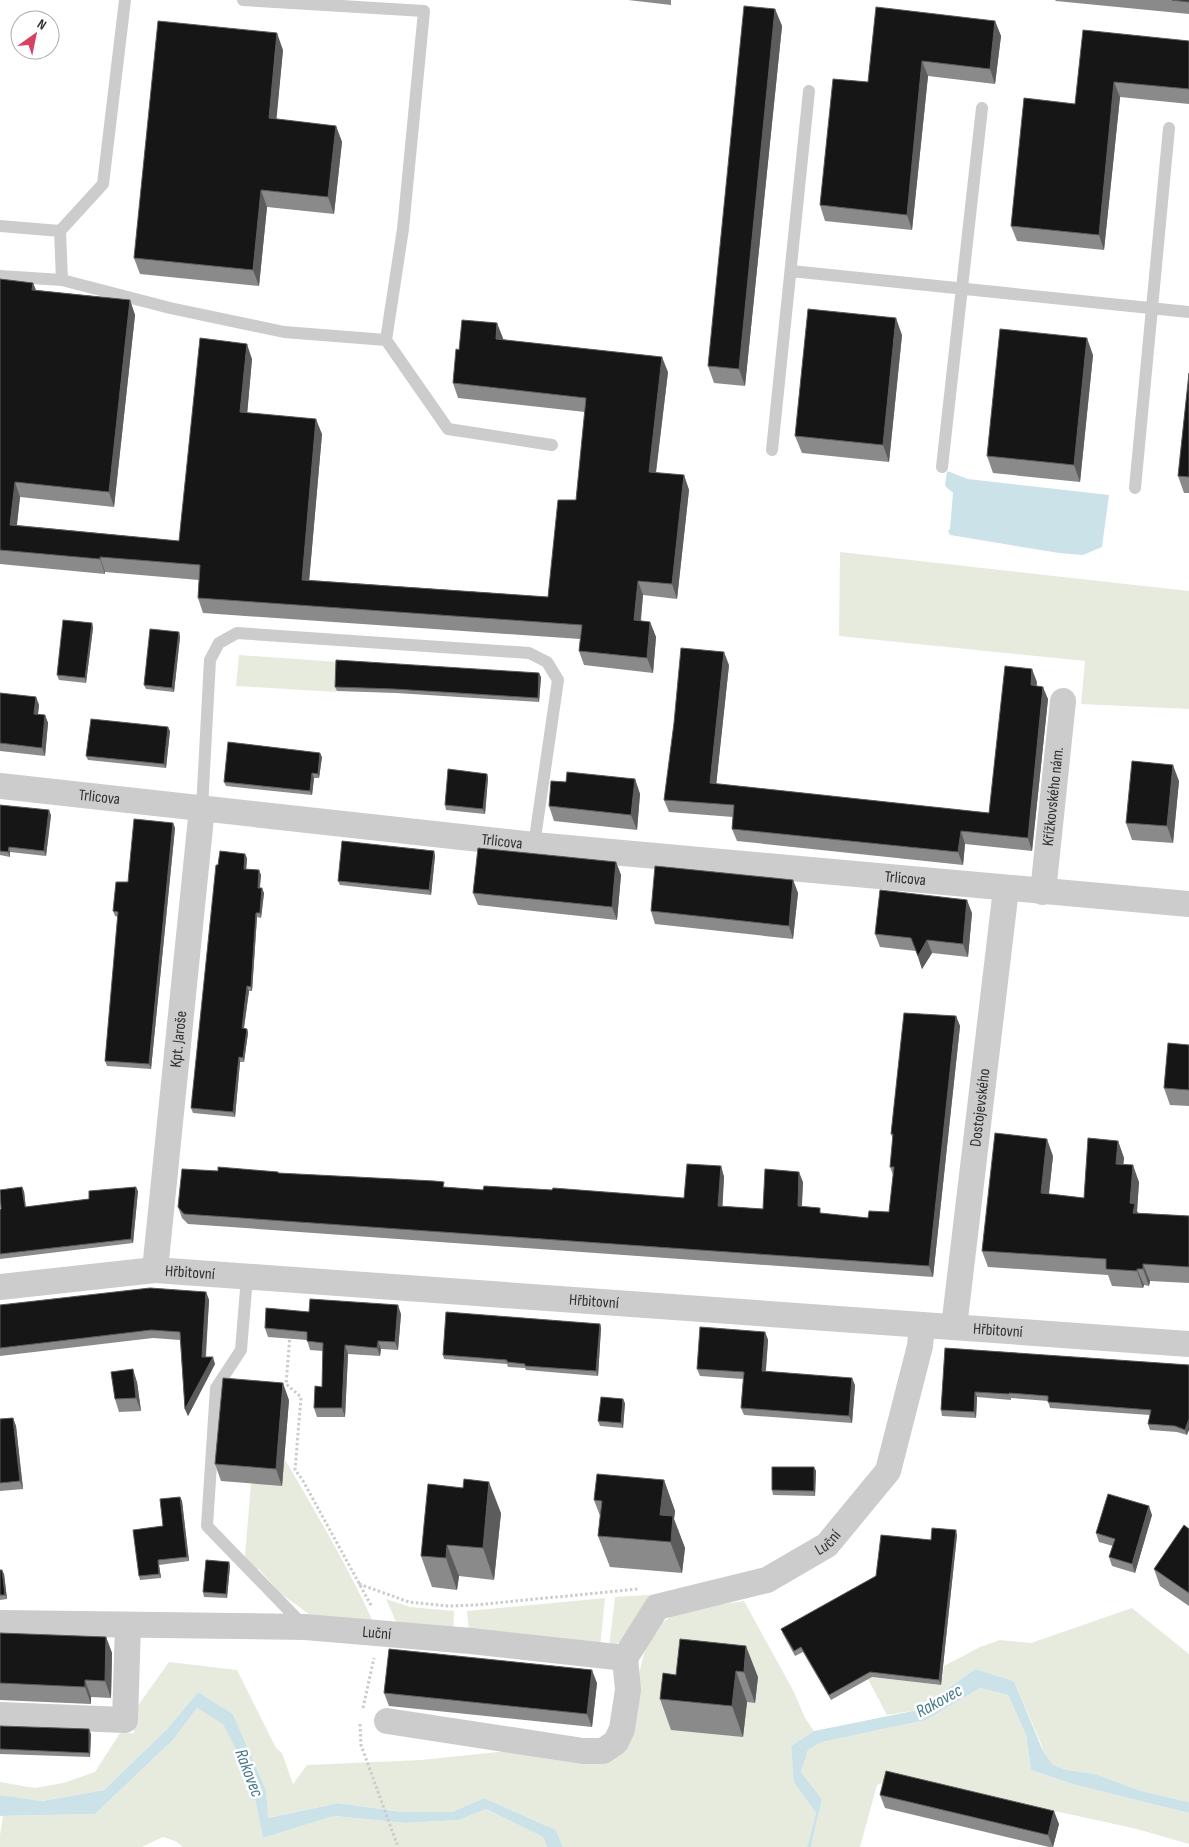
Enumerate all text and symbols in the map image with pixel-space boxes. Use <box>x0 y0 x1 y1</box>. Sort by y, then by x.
north arrow <box>10 10 60 60</box>
text: N <box>34 15 50 34</box>
street label: Křížkovského nám. <box>1038 746 1068 847</box>
street label: Trlicova <box>78 785 121 809</box>
street label: Trlicova <box>480 830 523 853</box>
street label: Trlicova <box>884 867 927 890</box>
street label: Kpt. Jaroše <box>166 1010 191 1069</box>
street label: Dostojevského <box>966 1067 994 1148</box>
street label: Hřbitovní <box>165 1261 215 1284</box>
street label: Hřbitovní <box>568 1290 619 1313</box>
street label: Hřbitovní <box>972 1319 1023 1342</box>
street label: Luční <box>812 1526 845 1559</box>
street label: Luční <box>362 1622 392 1644</box>
water label: Rakovec <box>912 1680 966 1722</box>
water label: Rakovec <box>230 1746 268 1800</box>

